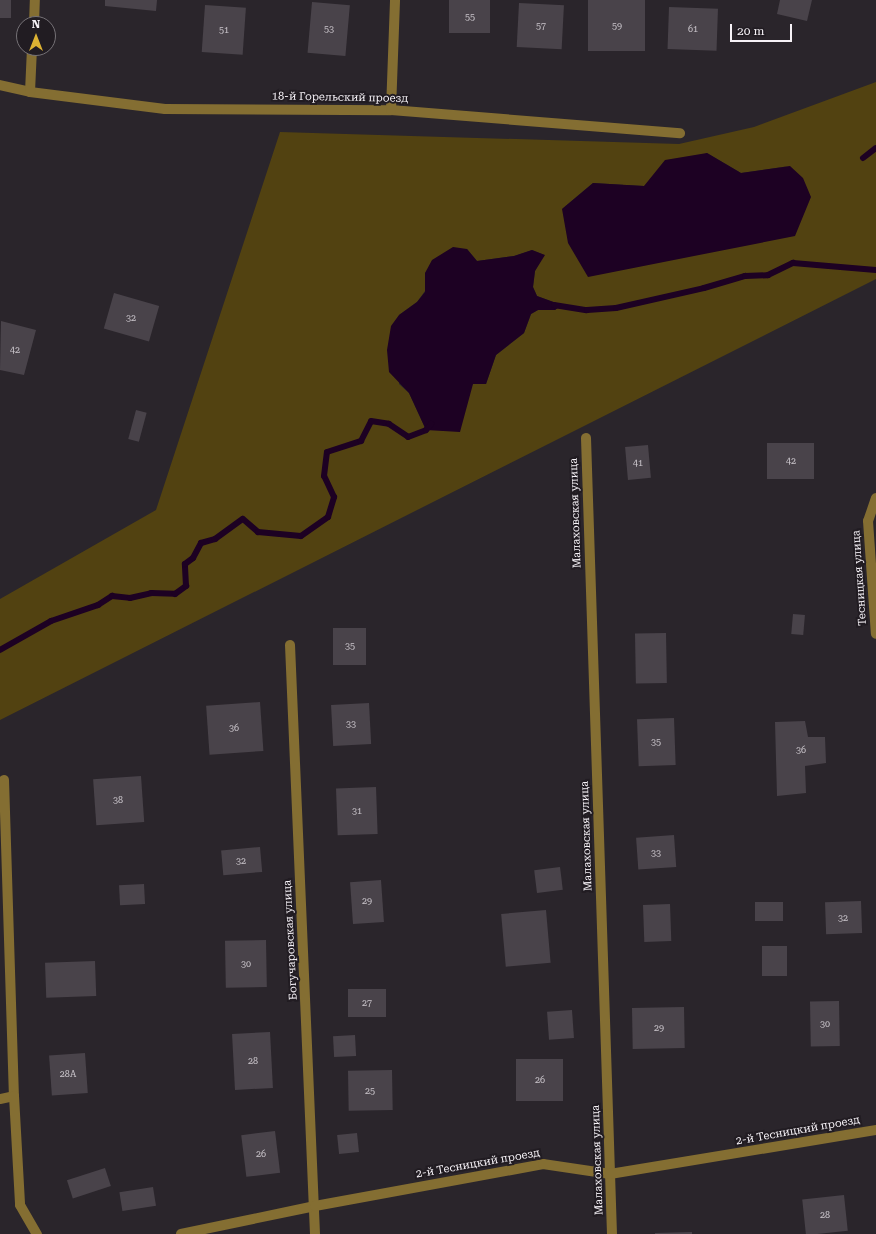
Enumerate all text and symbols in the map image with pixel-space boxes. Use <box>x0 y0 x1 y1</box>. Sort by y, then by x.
house number: 55 <box>465 12 475 22</box>
north arrow <box>16 16 56 56</box>
scale bar <box>732 16 794 42</box>
text: N <box>32 18 40 31</box>
house number: 57 <box>536 21 546 31</box>
house number: 59 <box>612 21 622 31</box>
house number: 53 <box>324 24 334 34</box>
house number: 61 <box>688 24 698 34</box>
text: 20 m <box>737 24 764 38</box>
house number: 51 <box>219 25 229 35</box>
street label: 18-й Горельский проезд <box>272 90 408 106</box>
house number: 32 <box>126 313 136 323</box>
house number: 42 <box>10 345 20 355</box>
house number: 42 <box>786 456 796 466</box>
street label: Малаховская улица <box>567 458 585 568</box>
house number: 41 <box>633 458 643 468</box>
street label: Тесницкая улица <box>850 530 870 626</box>
house number: 35 <box>345 641 355 651</box>
house number: 33 <box>346 719 356 729</box>
house number: 36 <box>229 723 239 733</box>
house number: 35 <box>651 737 661 747</box>
house number: 36 <box>796 745 806 755</box>
street label: Малаховская улица <box>578 781 596 891</box>
house number: 38 <box>113 795 123 805</box>
house number: 31 <box>352 806 362 816</box>
house number: 33 <box>651 848 661 858</box>
house number: 32 <box>236 856 246 866</box>
street label: Богучаровская улица <box>281 880 301 1000</box>
house number: 29 <box>362 896 372 906</box>
house number: 32 <box>838 913 848 923</box>
house number: 30 <box>241 959 251 969</box>
house number: 27 <box>362 998 372 1008</box>
house number: 30 <box>820 1019 830 1029</box>
house number: 29 <box>654 1023 664 1033</box>
house number: 28 <box>248 1056 258 1066</box>
house number: 28А <box>60 1069 76 1079</box>
house number: 26 <box>535 1075 545 1085</box>
house number: 25 <box>365 1086 375 1096</box>
street label: Малаховская улица <box>589 1105 607 1215</box>
street label: 2-й Тесницкий проезд <box>735 1114 861 1148</box>
street label: 2-й Тесницкий проезд <box>415 1147 541 1181</box>
house number: 26 <box>256 1149 266 1159</box>
house number: 28 <box>820 1210 830 1220</box>

